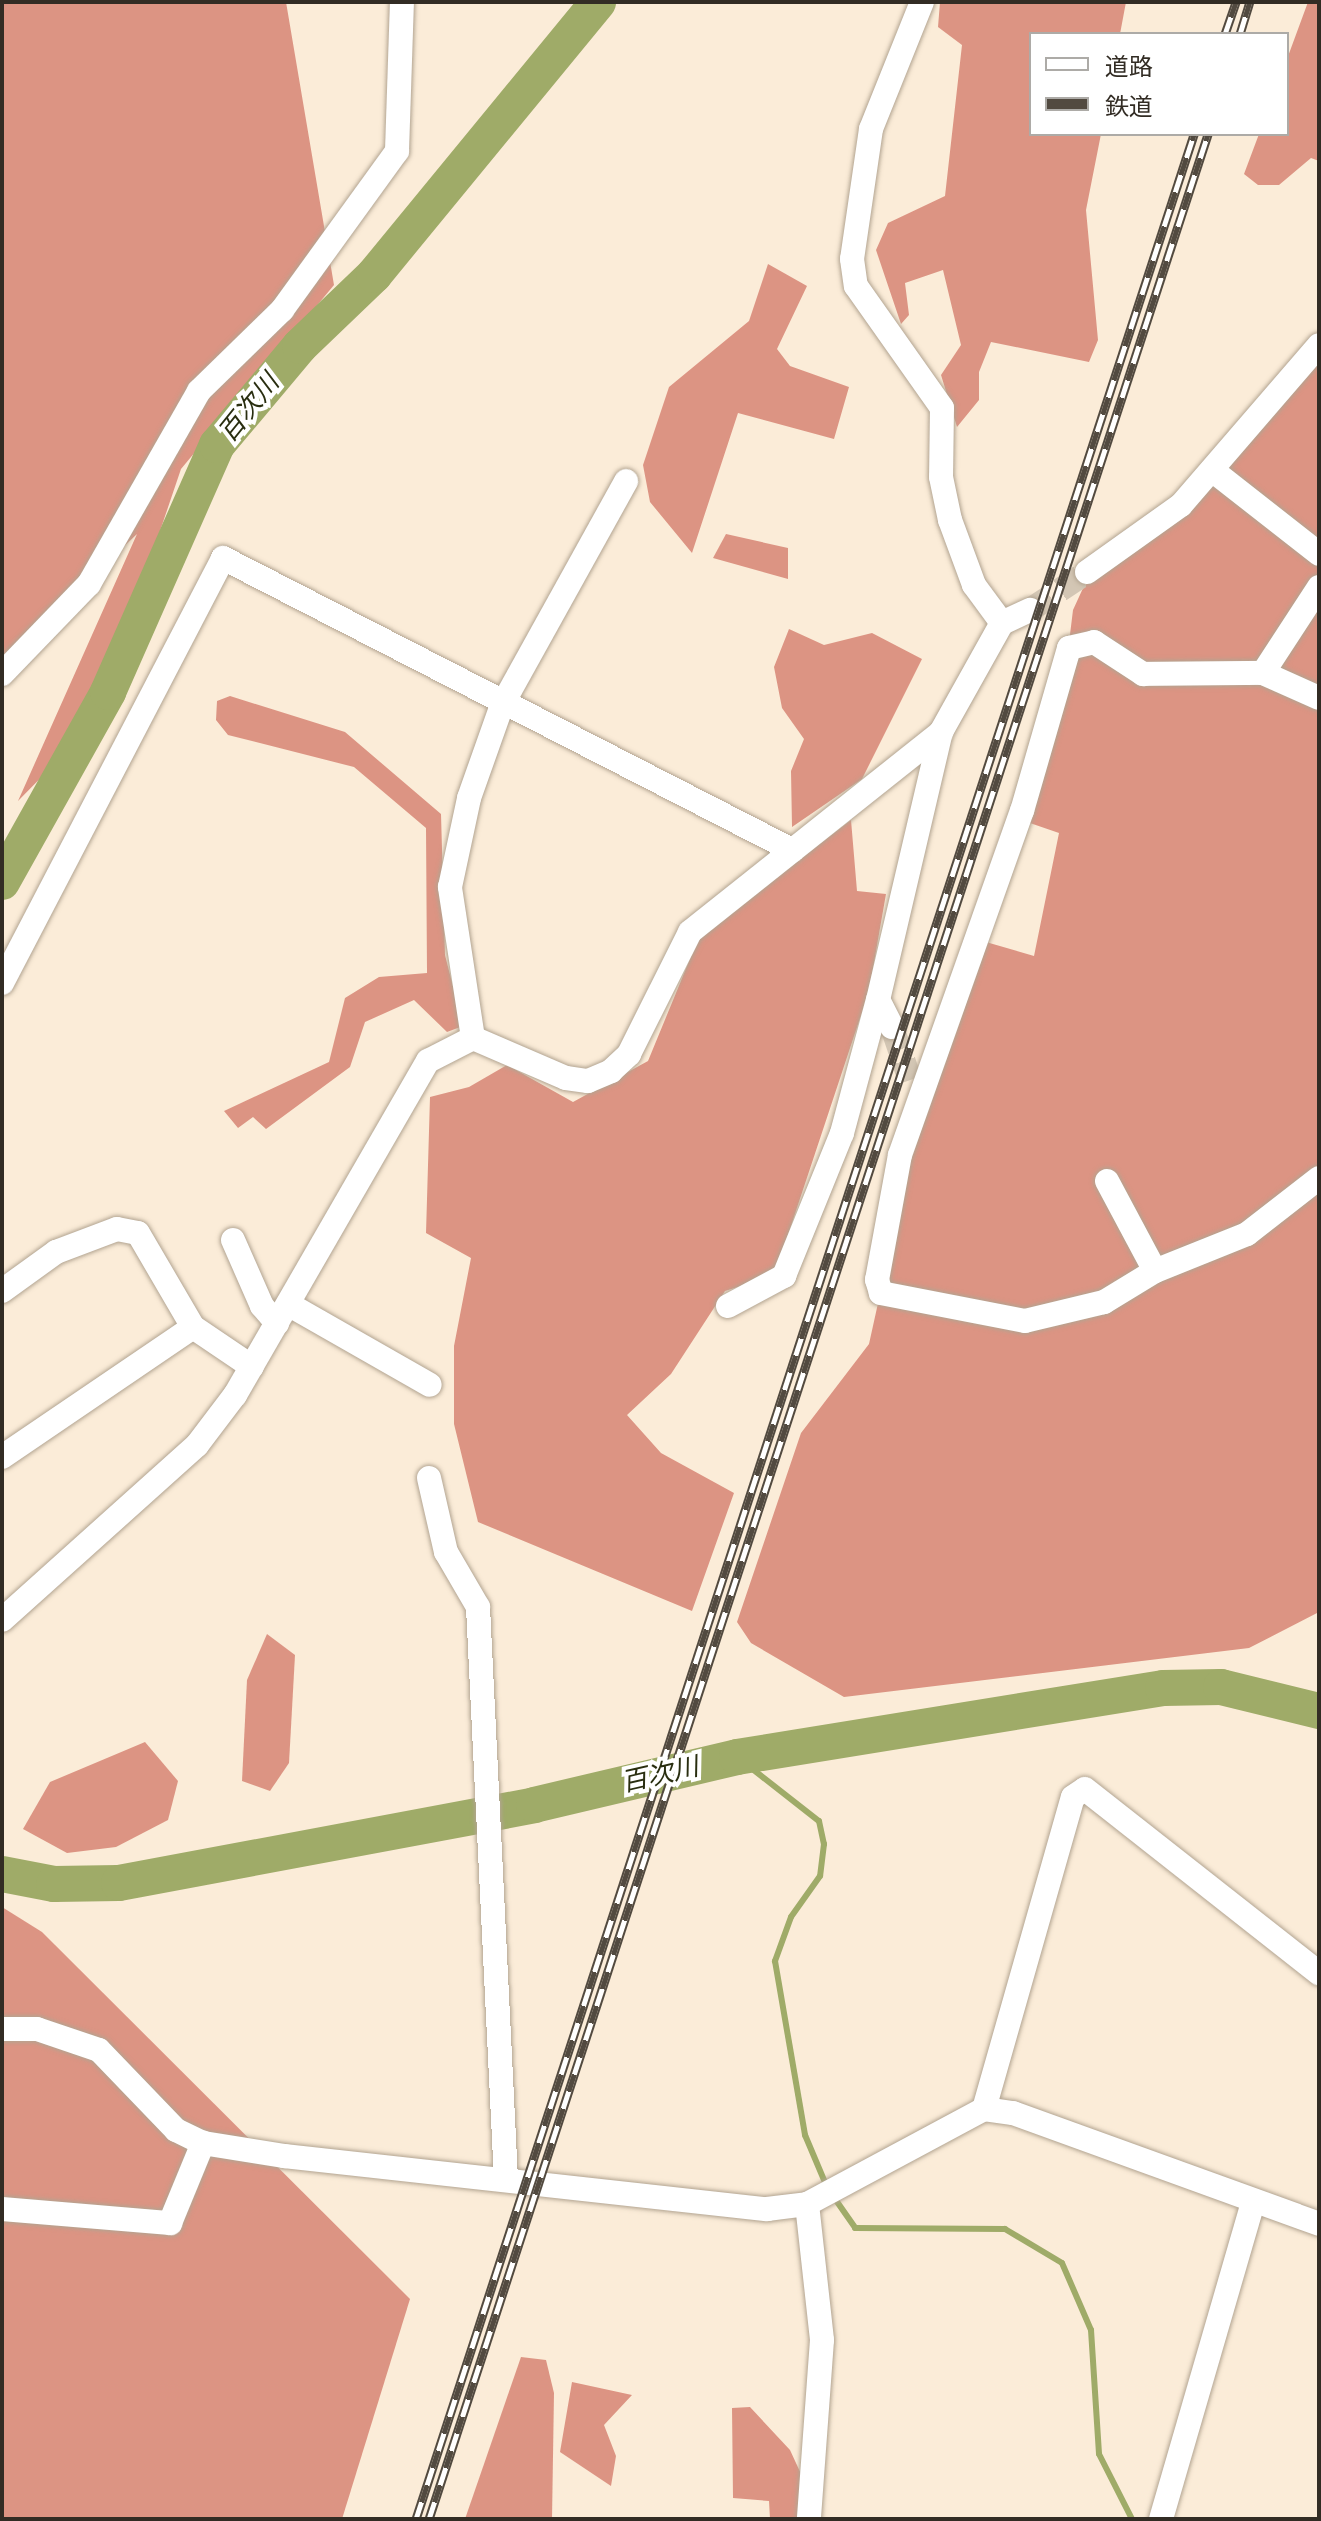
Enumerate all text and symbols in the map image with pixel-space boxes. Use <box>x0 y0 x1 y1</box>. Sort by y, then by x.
legend <box>1029 32 1289 136</box>
text: 道路 <box>1105 52 1153 81</box>
text: 鉄道 <box>1105 92 1153 121</box>
water label: 百次川 <box>212 368 286 448</box>
water label: 百次川 <box>618 1751 702 1799</box>

